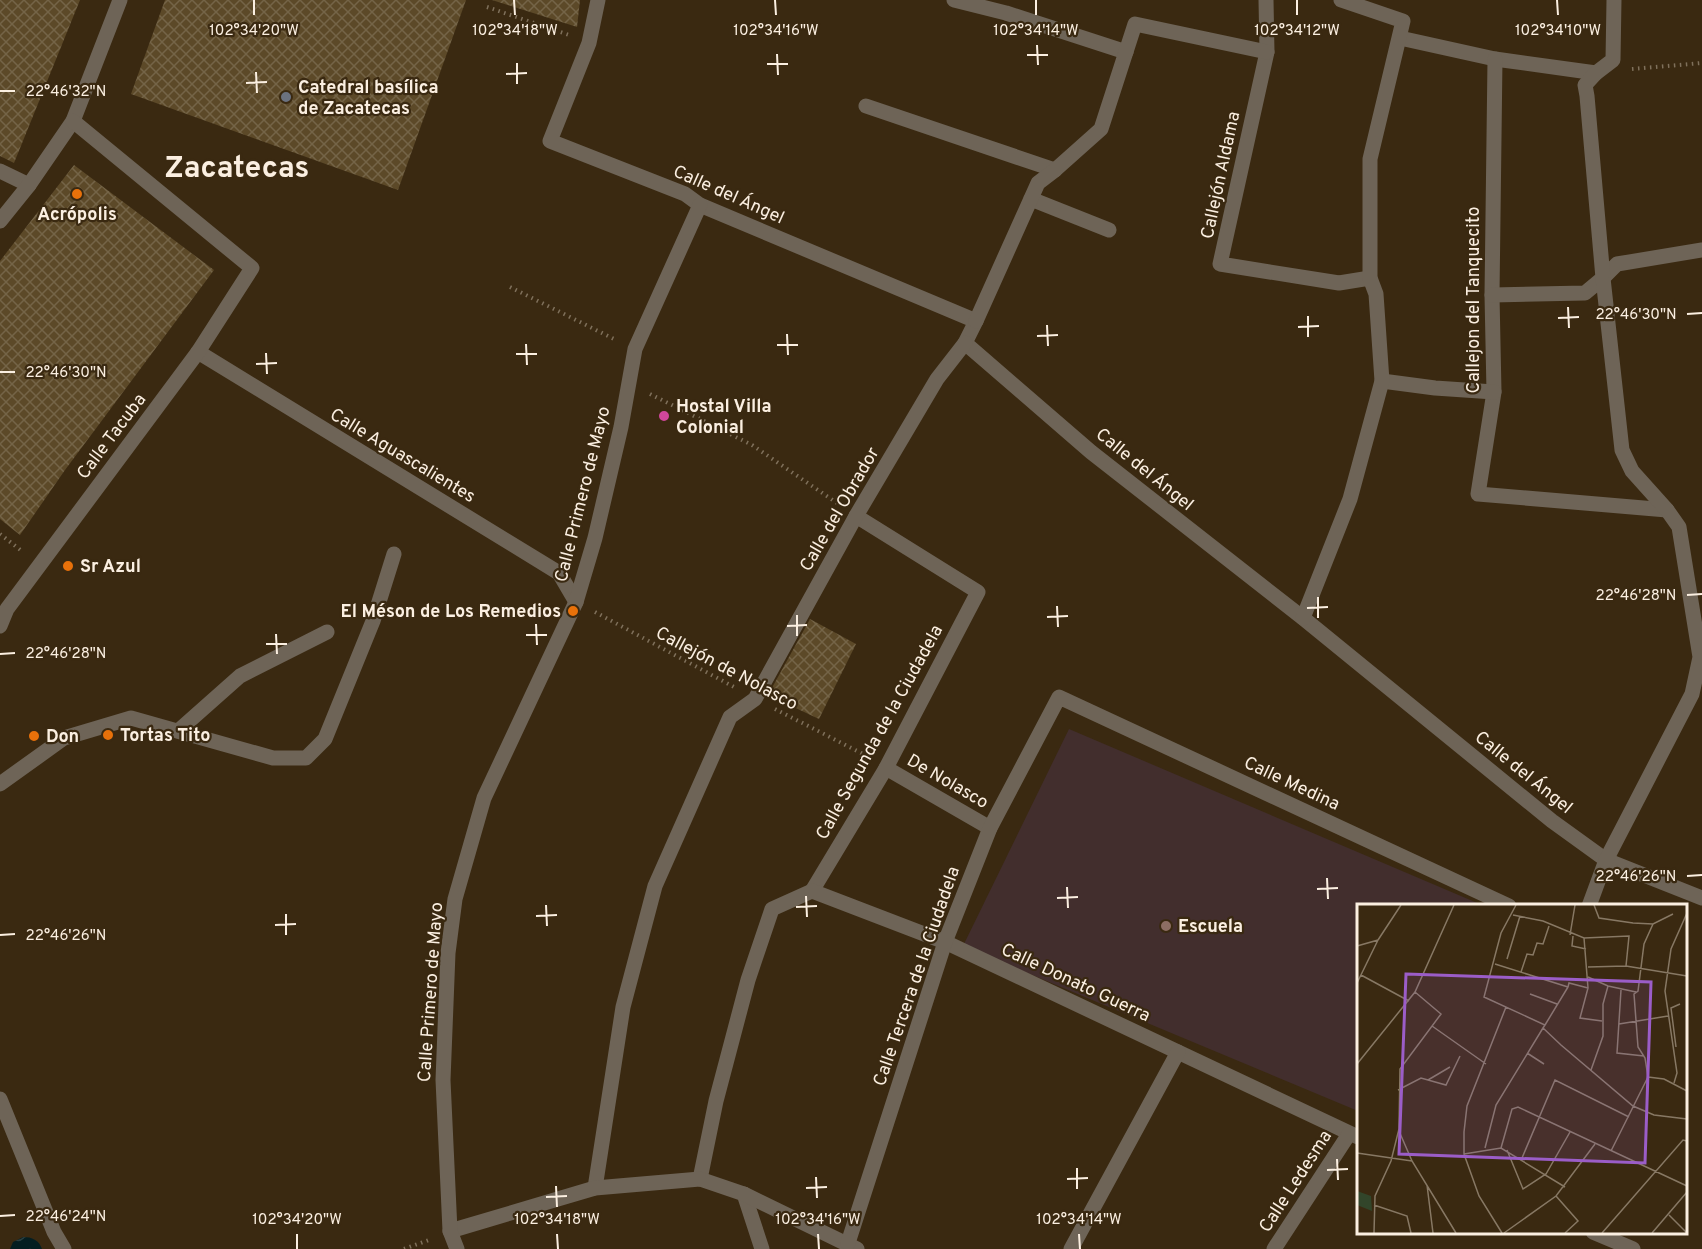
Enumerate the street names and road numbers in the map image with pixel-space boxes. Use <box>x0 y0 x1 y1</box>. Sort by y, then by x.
street label: Callejón Aldama <box>1197 109 1246 241</box>
street label: Calle del Ángel <box>669 159 788 230</box>
street label: Callejon del Tanquecito <box>1463 206 1486 394</box>
street label: Calle Tacuba <box>72 389 152 484</box>
street label: Calle Aguascalientes <box>325 404 479 509</box>
street label: Calle Primero de Mayo <box>550 404 616 585</box>
street label: Calle del Ángel <box>1090 422 1199 517</box>
street label: Calle del Obrador <box>795 443 885 576</box>
street label: Calle Segunda de la Ciudadela <box>812 621 949 844</box>
street label: Callejón de Nolasco <box>651 622 801 716</box>
street label: Calle del Ángel <box>1469 725 1578 820</box>
street label: De Nolasco <box>902 750 992 815</box>
street label: Calle Medina <box>1240 752 1343 817</box>
street label: Calle Tercera de la Ciudadela <box>869 864 966 1089</box>
street label: Calle Primero de Mayo <box>414 901 449 1083</box>
street label: Calle Donato Guerra <box>997 939 1154 1028</box>
street label: Calle Ledesma <box>1255 1126 1338 1237</box>

